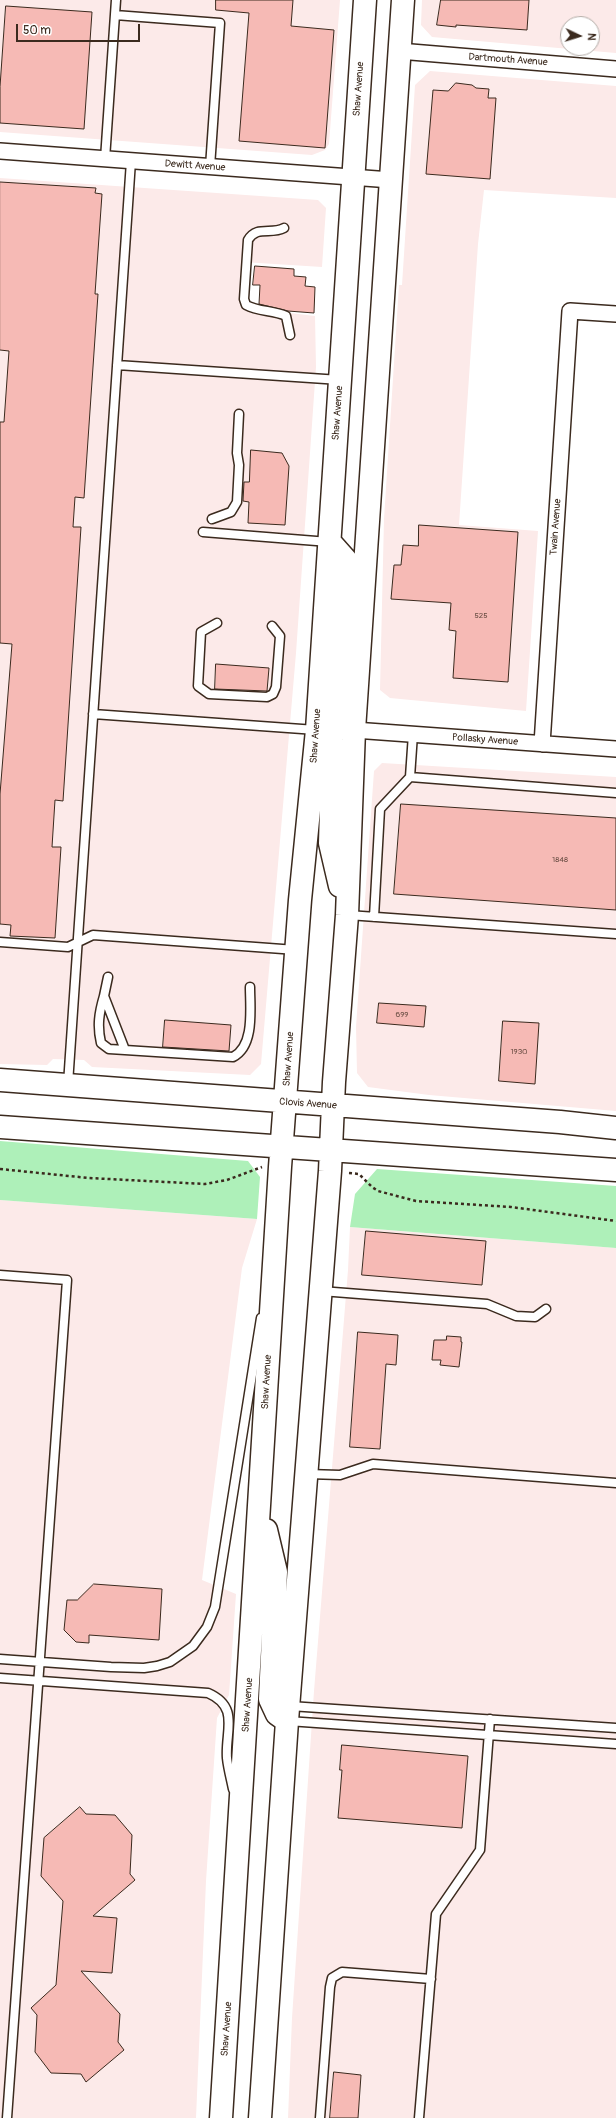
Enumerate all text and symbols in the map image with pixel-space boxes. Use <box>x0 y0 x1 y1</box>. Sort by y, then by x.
scale bar <box>18 16 142 42</box>
north arrow <box>560 16 600 56</box>
text: 50 m <box>23 23 51 38</box>
text: N <box>585 33 598 41</box>
street label: Dartmouth Avenue <box>468 51 548 69</box>
street label: Shaw Avenue <box>351 61 367 117</box>
street label: Dewitt Avenue <box>164 158 226 174</box>
street label: Shaw Avenue <box>330 385 346 441</box>
street label: Twain Avenue <box>548 498 564 556</box>
house number: 525 <box>474 611 488 621</box>
street label: Shaw Avenue <box>308 708 324 764</box>
street label: Pollasky Avenue <box>452 732 518 748</box>
house number: 1848 <box>552 855 568 865</box>
house number: 699 <box>396 1010 408 1020</box>
street label: Shaw Avenue <box>281 1031 297 1087</box>
house number: 1930 <box>510 1047 528 1057</box>
street label: Clovis Avenue <box>279 1096 337 1112</box>
street label: Shaw Avenue <box>260 1354 274 1410</box>
street label: Shaw Avenue <box>240 1677 256 1733</box>
street label: Shaw Avenue <box>219 2001 235 2057</box>

